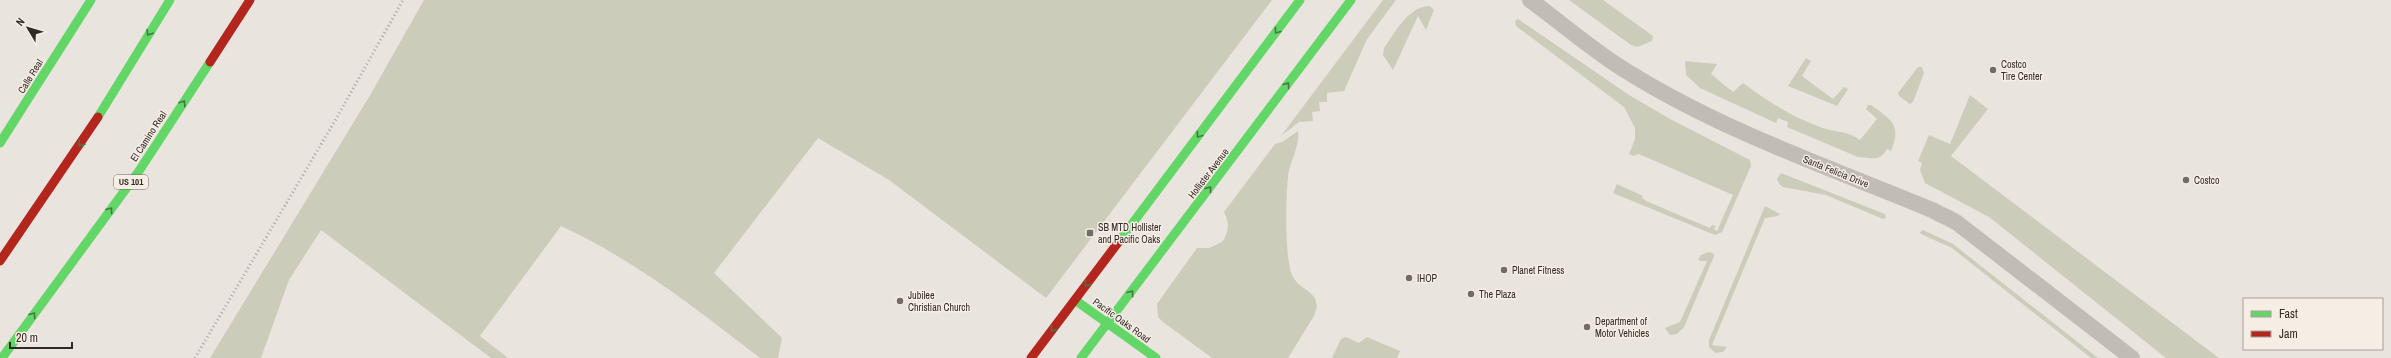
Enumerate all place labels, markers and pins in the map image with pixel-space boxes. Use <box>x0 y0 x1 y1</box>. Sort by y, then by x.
place label: Costco Tire Center <box>2001 58 2043 83</box>
marker: Costco Tire Center <box>1988 65 1998 75</box>
place label: Costco <box>2194 174 2220 187</box>
marker: Costco <box>2181 175 2191 185</box>
place label: SB MTD Hollister and Pacific Oaks <box>1098 221 1162 246</box>
marker: SB MTD Hollister and Pacific Oaks <box>1085 228 1095 238</box>
place label: Planet Fitness <box>1512 264 1564 277</box>
marker: Planet Fitness <box>1499 265 1509 275</box>
place label: IHOP <box>1417 272 1438 285</box>
marker: IHOP <box>1404 273 1414 283</box>
place label: The Plaza <box>1479 288 1516 301</box>
place label: Jubilee Christian Church <box>908 289 970 314</box>
marker: The Plaza <box>1466 289 1476 299</box>
marker: Jubilee Christian Church <box>895 296 905 306</box>
place label: Department of Motor Vehicles <box>1595 315 1649 340</box>
marker: Department of Motor Vehicles <box>1582 322 1592 332</box>

